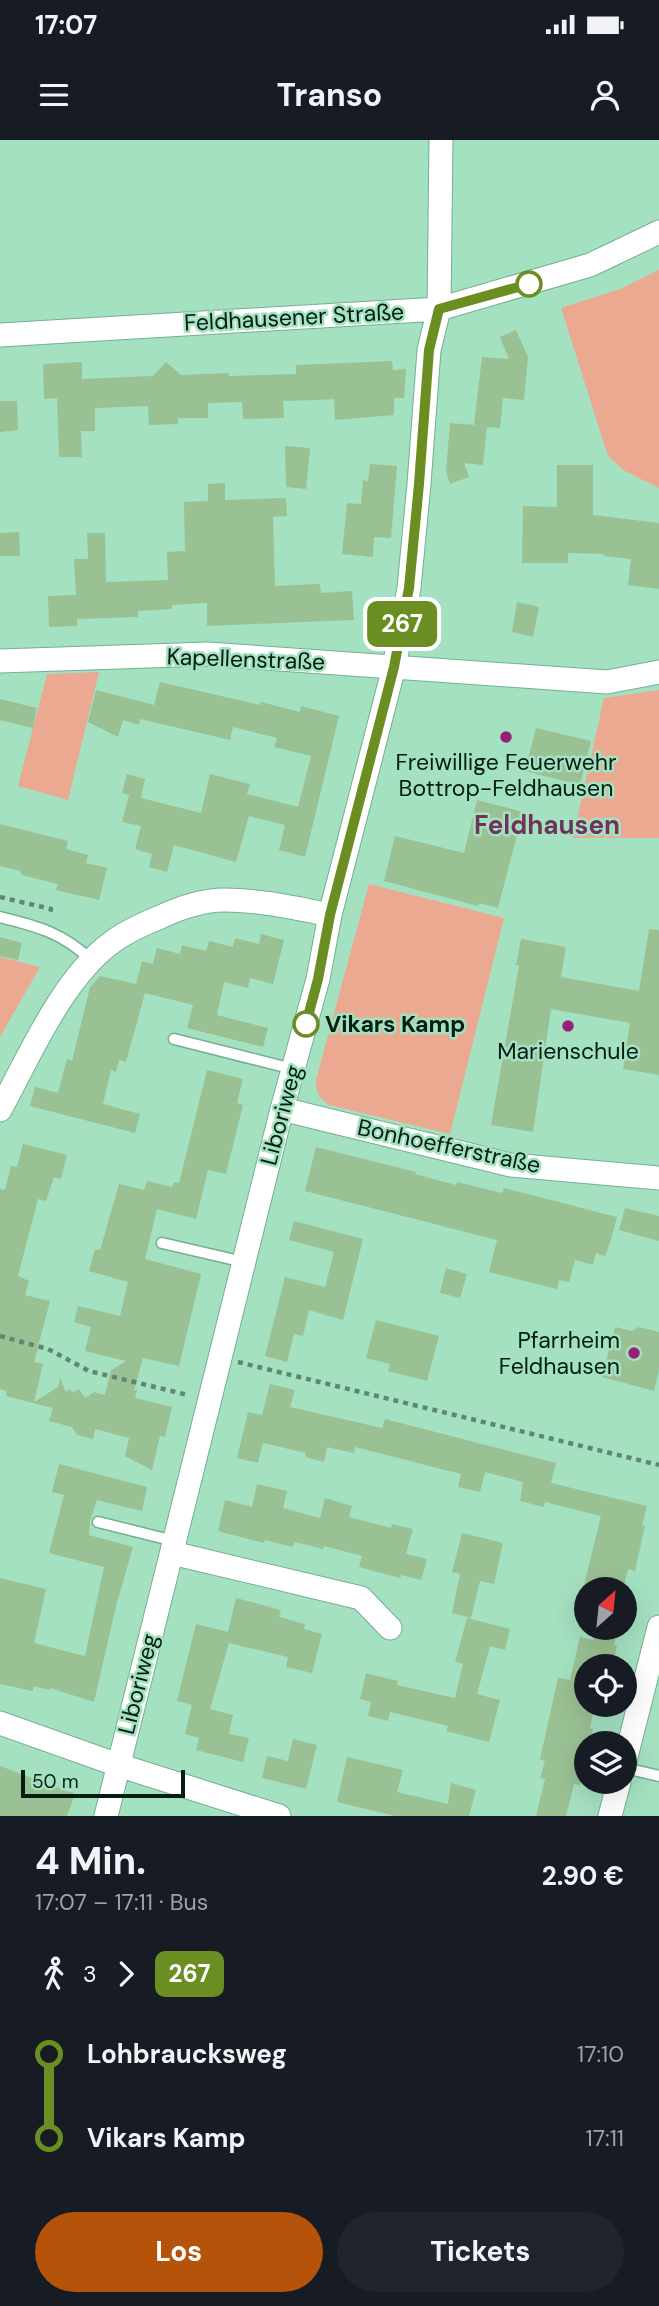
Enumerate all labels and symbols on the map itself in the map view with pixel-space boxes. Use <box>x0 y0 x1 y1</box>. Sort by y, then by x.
unlabelled marker <box>516 271 542 297</box>
street label: Feldhausener Straße <box>183 296 405 338</box>
line badge: 267 <box>362 601 442 647</box>
street label: Kapellenstraße <box>166 641 326 677</box>
marker: Freiwillige Feuerwehr Bottrop-Feldhausen <box>498 729 514 745</box>
place label: Freiwillige Feuerwehr Bottrop-Feldhausen <box>396 747 616 803</box>
district label: Feldhausen <box>474 808 620 842</box>
place label: Vikars Kamp <box>325 1009 465 1039</box>
marker: Vikars Kamp <box>293 1011 319 1037</box>
marker: Marienschule <box>560 1018 576 1034</box>
place label: Marienschule <box>497 1036 639 1066</box>
street label: Liboriweg <box>253 1061 309 1168</box>
street label: Bonhoefferstraße <box>355 1112 543 1180</box>
place label: Pfarrheim Feldhausen <box>499 1325 620 1381</box>
marker: Pfarrheim Feldhausen <box>626 1345 642 1361</box>
north arrow <box>574 1577 637 1640</box>
street label: Liboriweg <box>111 1630 165 1737</box>
scale bar <box>21 1767 186 1799</box>

